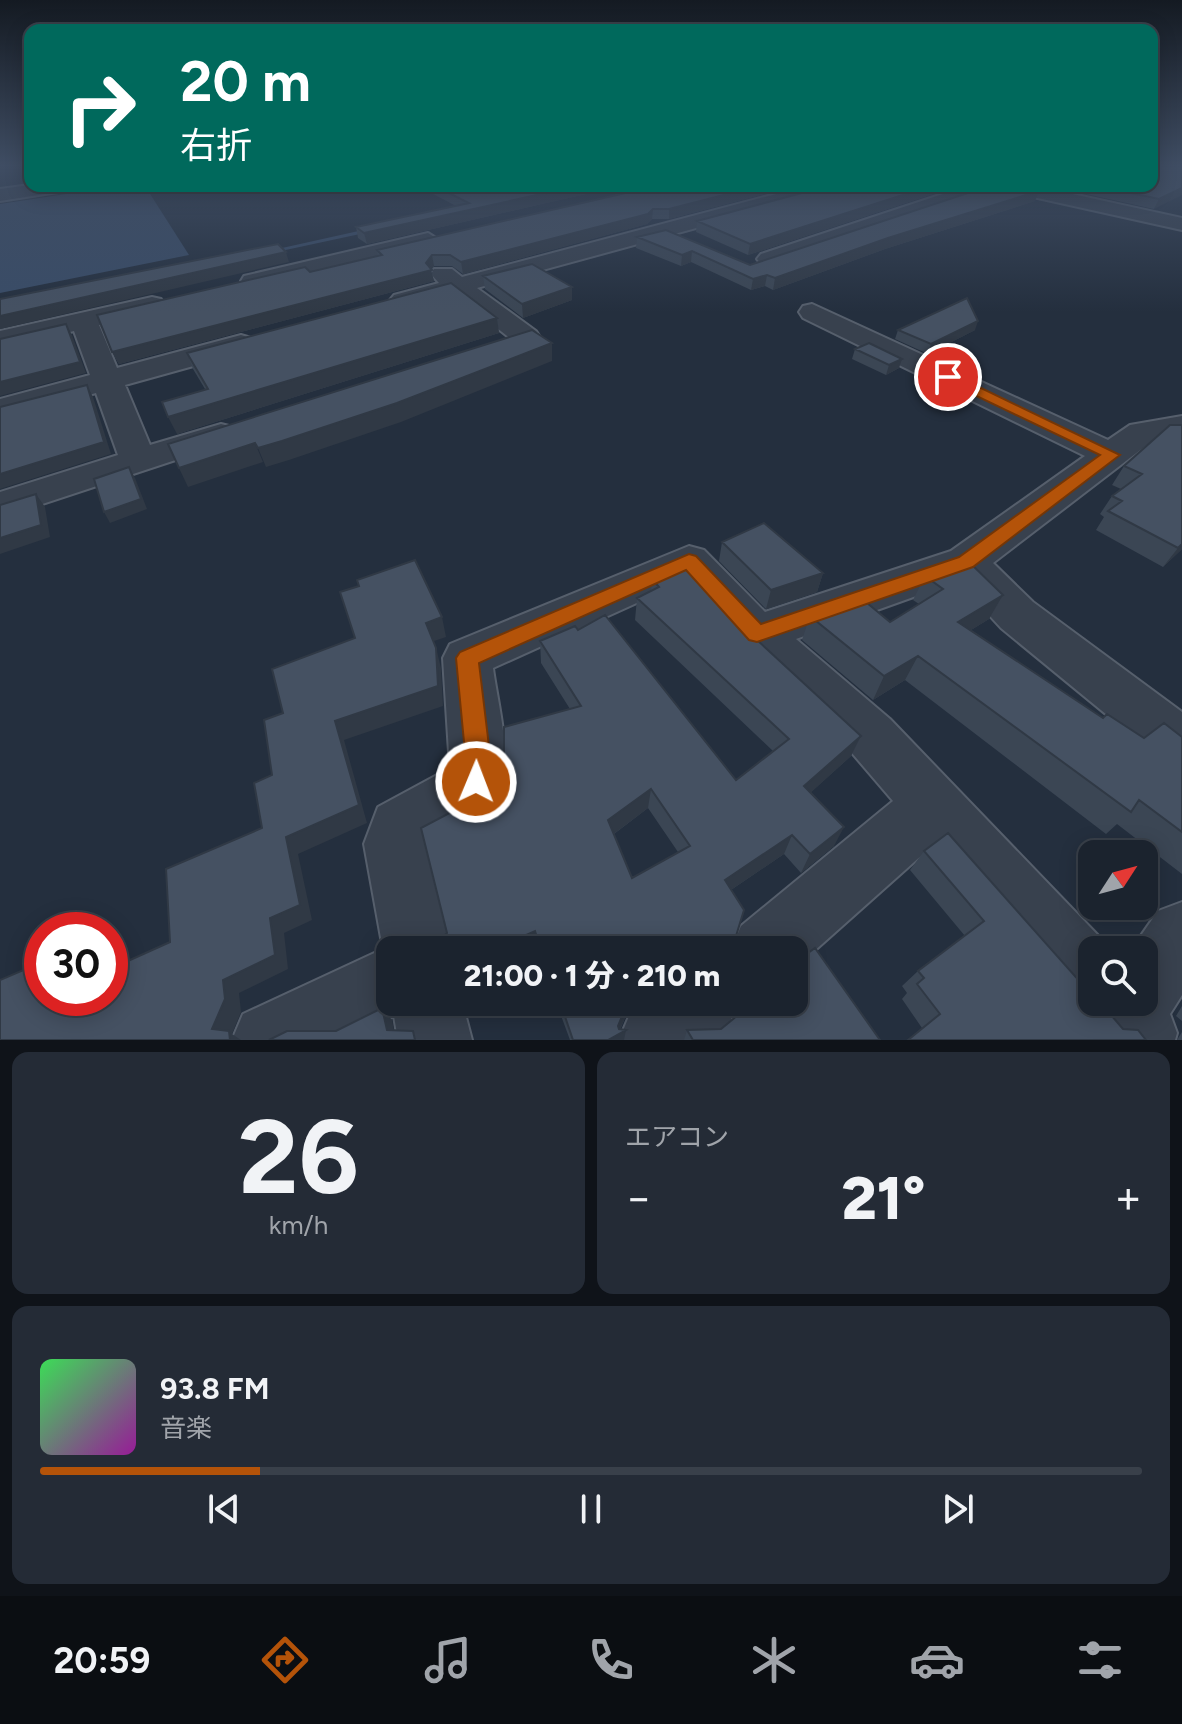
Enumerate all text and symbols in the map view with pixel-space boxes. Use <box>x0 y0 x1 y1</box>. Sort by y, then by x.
text: 20 m <box>180 48 311 115</box>
icon: right <box>48 56 152 160</box>
text: 右折 <box>180 124 252 167</box>
pin <box>914 343 982 411</box>
icon: arrive <box>926 355 970 399</box>
position arrow <box>434 740 518 824</box>
north arrow <box>1078 840 1158 920</box>
map controls <box>1078 840 1158 1016</box>
speed limit sign: 30 <box>24 912 128 1016</box>
button: search <box>1078 936 1158 1016</box>
text: 21:00 · 1 分 · 210 m <box>464 957 720 994</box>
text: 26 <box>238 1094 359 1219</box>
text: エアコン <box>625 1121 729 1153</box>
text: 21° <box>842 1162 925 1234</box>
text: − <box>625 1171 652 1224</box>
text: + <box>1115 1171 1142 1224</box>
text: km/h <box>269 1209 328 1241</box>
text: 93.8 FM <box>160 1370 269 1407</box>
text: 音楽 <box>160 1412 212 1444</box>
icon: previous <box>202 1487 246 1531</box>
icon: pause <box>569 1487 613 1531</box>
icon: next <box>936 1487 980 1531</box>
icon: directions <box>257 1632 313 1688</box>
icon: music <box>420 1632 476 1688</box>
icon: phone <box>583 1632 639 1688</box>
icon: climate <box>746 1632 802 1688</box>
icon: car <box>909 1632 965 1688</box>
icon: filters <box>1072 1632 1128 1688</box>
text: 20:59 <box>54 1639 150 1682</box>

